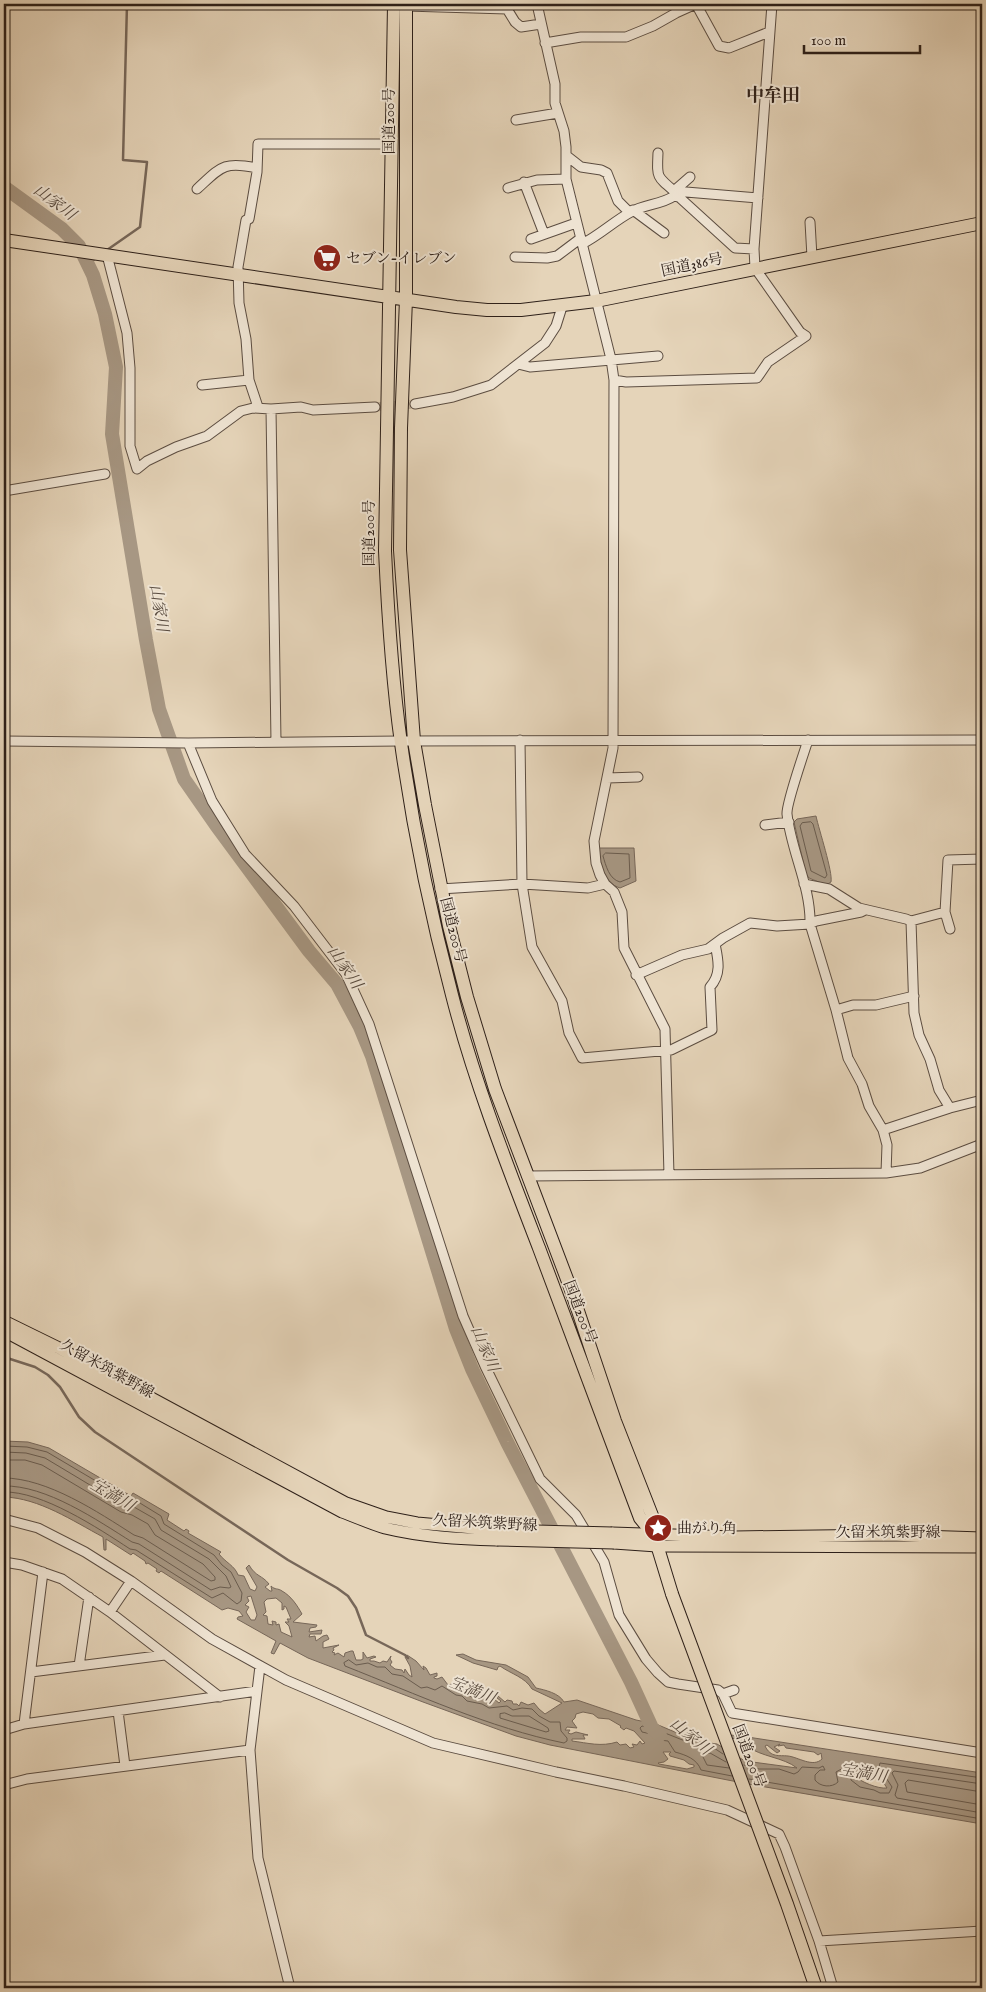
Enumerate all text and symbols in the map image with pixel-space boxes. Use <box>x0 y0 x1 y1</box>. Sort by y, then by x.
scale bar <box>804 22 920 54</box>
text: 100 m <box>811 31 847 50</box>
district label: 中牟田 <box>746 85 800 108</box>
street label: 国道200号 <box>380 88 399 154</box>
water label: 山家川 <box>29 181 81 227</box>
supermarket icon: セブン-イレブン <box>312 243 342 273</box>
place label: セブン-イレブン <box>346 249 457 268</box>
street label: 国道386号 <box>659 249 725 281</box>
street label: 国道200号 <box>360 500 379 566</box>
water label: 山家川 <box>144 583 172 635</box>
street label: 国道200号 <box>436 895 470 965</box>
water label: 山家川 <box>322 943 367 995</box>
street label: 国道200号 <box>559 1277 601 1347</box>
water label: 山家川 <box>465 1323 503 1377</box>
street label: 久留米筑紫野線 <box>56 1335 158 1403</box>
water label: 宝満川 <box>86 1475 139 1518</box>
street label: 久留米筑紫野線 <box>432 1511 538 1535</box>
place icon: 曲がり角 <box>643 1513 673 1543</box>
place label: 曲がり角 <box>677 1519 737 1538</box>
street label: 久留米筑紫野線 <box>835 1523 941 1542</box>
water label: 宝満川 <box>446 1673 500 1710</box>
water label: 山家川 <box>665 1714 716 1761</box>
street label: 国道200号 <box>728 1721 770 1791</box>
water label: 宝満川 <box>838 1760 890 1788</box>

